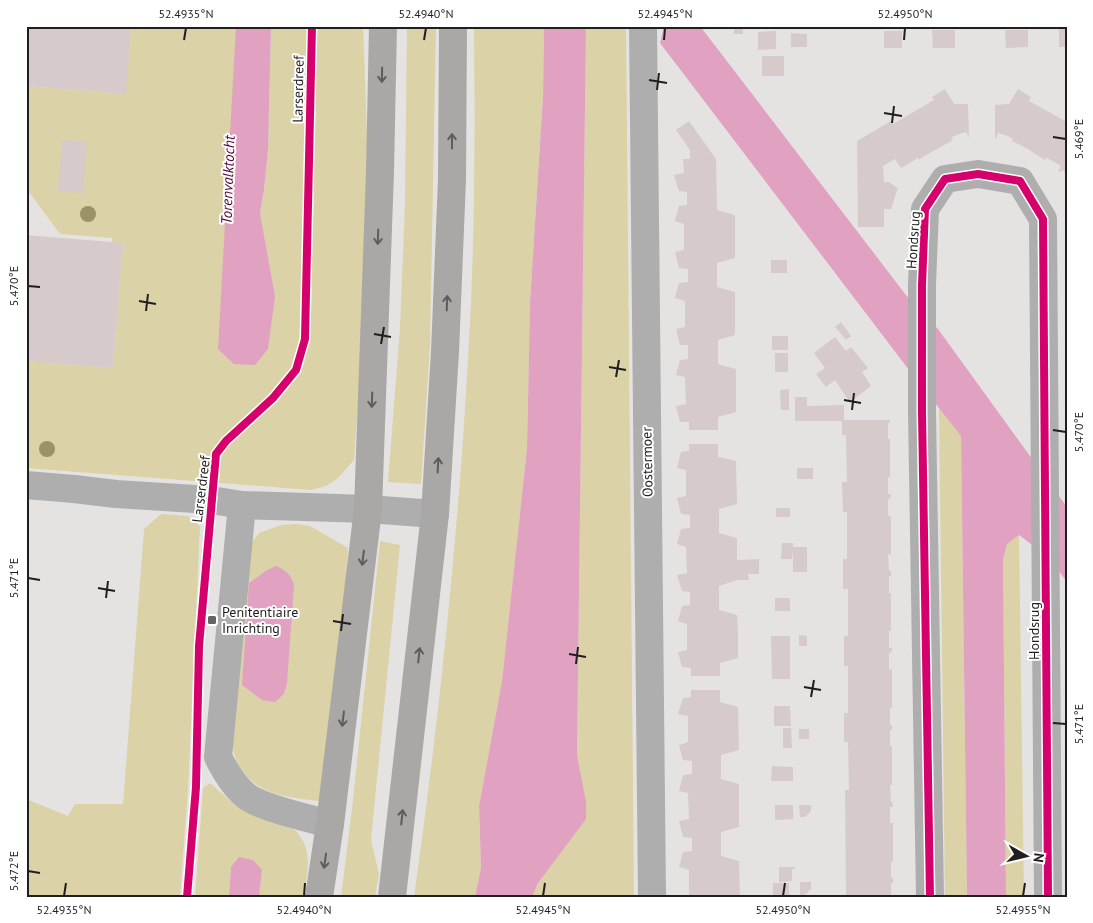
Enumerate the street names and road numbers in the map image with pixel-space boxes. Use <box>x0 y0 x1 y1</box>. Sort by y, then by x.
street label: Larserdreef <box>288 55 308 123</box>
street label: Hondsrug <box>902 211 924 269</box>
street label: Oostermoer <box>637 427 657 497</box>
street label: Larserdreef <box>188 454 214 523</box>
street label: Hondsrug <box>1025 602 1043 660</box>

